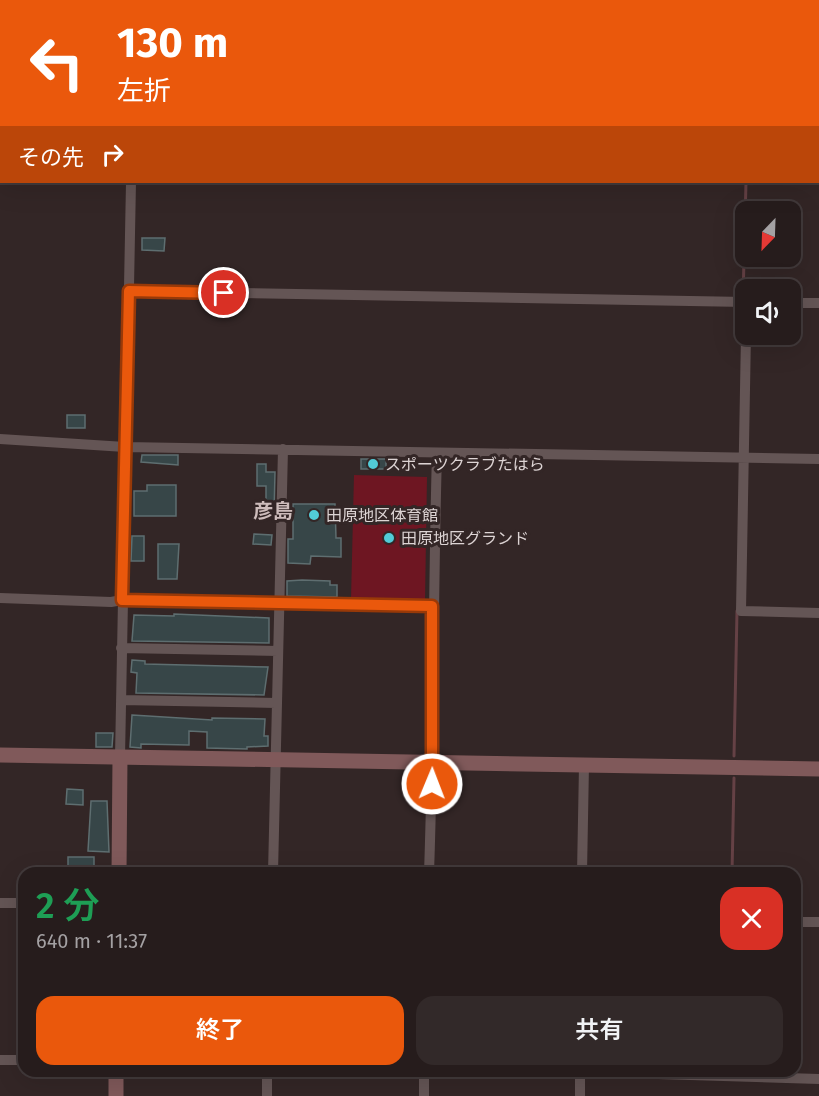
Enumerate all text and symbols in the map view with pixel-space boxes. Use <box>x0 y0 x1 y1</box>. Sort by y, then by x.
text: 130 m <box>117 18 228 68</box>
icon: left <box>18 24 96 102</box>
text: 左折 <box>117 75 171 107</box>
icon: right <box>96 138 129 171</box>
text: その先 <box>18 144 84 171</box>
north arrow <box>735 201 801 267</box>
map controls <box>735 201 801 345</box>
pin <box>198 267 249 318</box>
icon: arrive <box>207 276 240 309</box>
button: sound <box>735 279 801 345</box>
place label: スポーツクラブたはら <box>385 455 545 474</box>
marker: スポーツクラブたはら <box>366 457 380 471</box>
district label: 彦島 <box>253 499 293 523</box>
place label: 田原地区体育館 <box>326 506 438 525</box>
marker: 田原地区体育館 <box>307 508 321 522</box>
place label: 田原地区グランド <box>401 529 529 548</box>
marker: 田原地区グランド <box>382 531 396 545</box>
position arrow <box>400 752 464 816</box>
text: 2 分 <box>36 884 99 928</box>
button: close <box>720 887 783 950</box>
text: 640 m · 11:37 <box>36 929 147 953</box>
button: 終了 <box>36 996 404 1065</box>
button: 共有 <box>416 996 783 1065</box>

